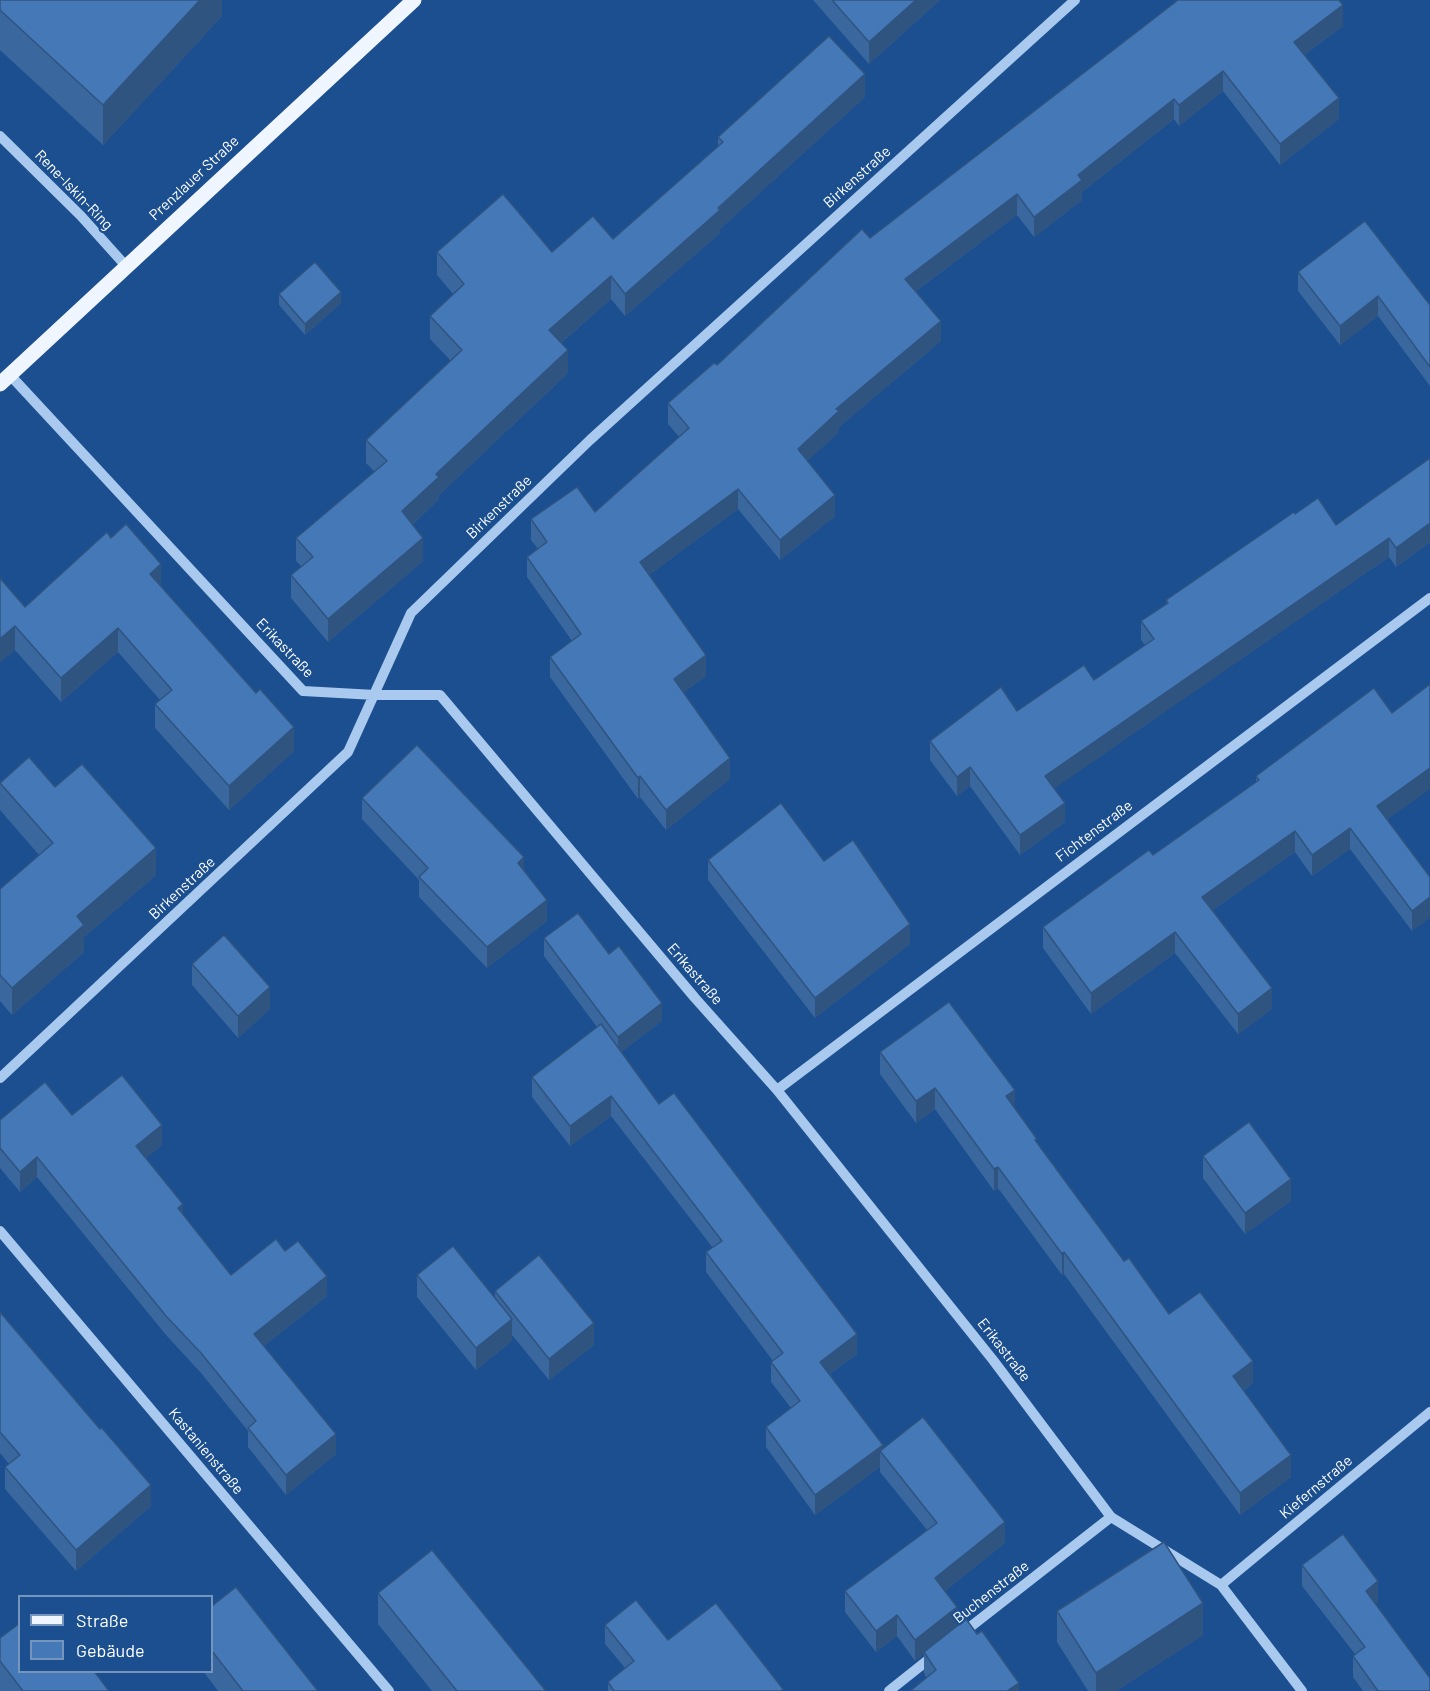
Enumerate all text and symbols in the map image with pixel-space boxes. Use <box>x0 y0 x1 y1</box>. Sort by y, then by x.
street label: Prenzlauer Straße <box>145 132 243 224</box>
street label: Birkenstraße <box>820 142 894 212</box>
street label: Rene-Iskin-Ring <box>31 146 117 234</box>
street label: Birkenstraße <box>462 471 536 543</box>
street label: Erikastraße <box>252 615 318 681</box>
street label: Fichtenstraße <box>1052 796 1136 866</box>
street label: Birkenstraße <box>145 853 219 923</box>
street label: Erikastraße <box>663 940 727 1008</box>
street label: Erikastraße <box>974 1315 1034 1385</box>
street label: Kastanienstraße <box>165 1404 247 1498</box>
street label: Kiefernstraße <box>1276 1451 1356 1523</box>
street label: Buchenstraße <box>950 1557 1032 1627</box>
legend <box>18 1595 213 1673</box>
text: Straße <box>76 1609 128 1631</box>
text: Gebäude <box>76 1639 145 1661</box>

